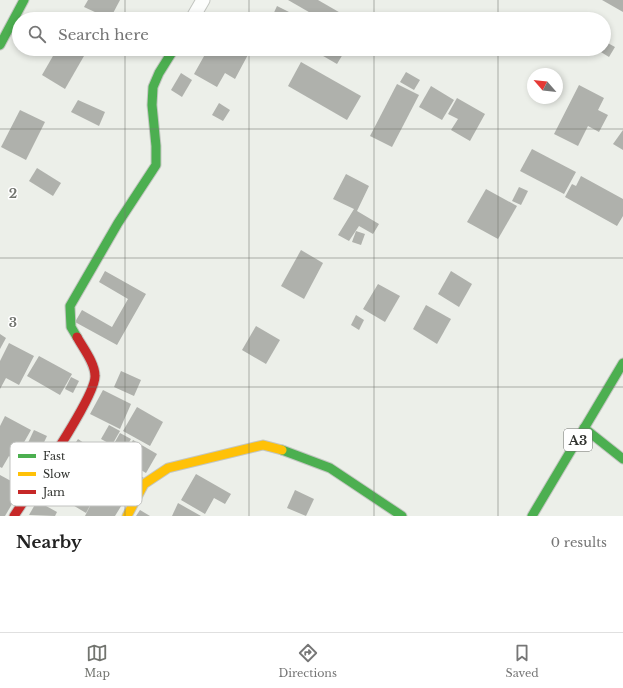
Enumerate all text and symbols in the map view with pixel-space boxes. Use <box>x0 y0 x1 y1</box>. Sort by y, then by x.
search box <box>12 12 611 56</box>
icon: search <box>26 23 48 45</box>
text: Search here <box>58 25 149 44</box>
north arrow <box>527 68 563 104</box>
text: 2 <box>9 185 17 202</box>
text: 3 <box>9 314 17 331</box>
road number: A3 <box>564 429 592 451</box>
legend <box>10 442 142 506</box>
text: Fast <box>43 449 66 463</box>
text: Slow <box>43 467 71 481</box>
text: Jam <box>41 485 65 499</box>
text: Nearby <box>16 532 82 553</box>
text: 0 results <box>551 534 607 551</box>
tab: Map <box>84 642 110 680</box>
tab: Directions <box>278 642 337 680</box>
tab: Saved <box>506 642 539 680</box>

